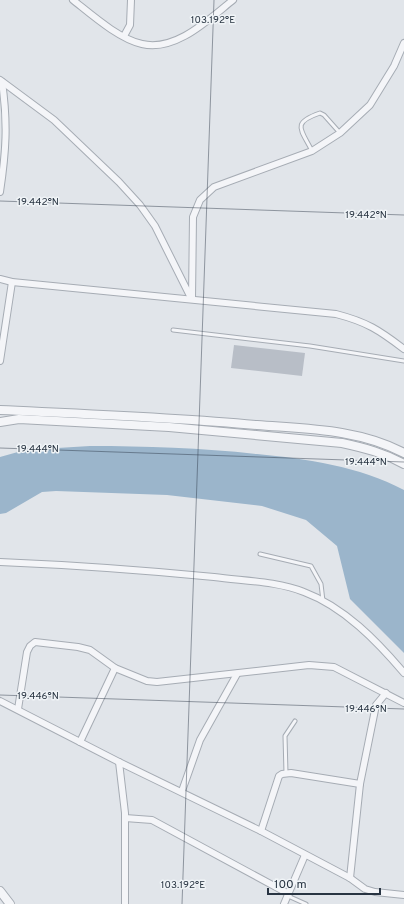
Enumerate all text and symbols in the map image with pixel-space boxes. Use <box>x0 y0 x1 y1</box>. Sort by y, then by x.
text: 103.192°E <box>191 14 235 27</box>
text: 19.442°N <box>17 196 59 209</box>
text: 19.442°N <box>345 209 387 222</box>
text: 19.444°N <box>17 443 59 456</box>
text: 19.444°N <box>345 456 387 469</box>
text: 19.446°N <box>17 690 59 703</box>
text: 19.446°N <box>345 703 387 716</box>
scale bar <box>268 870 380 896</box>
text: 100 m <box>274 877 307 893</box>
text: 103.192°E <box>161 879 205 892</box>

